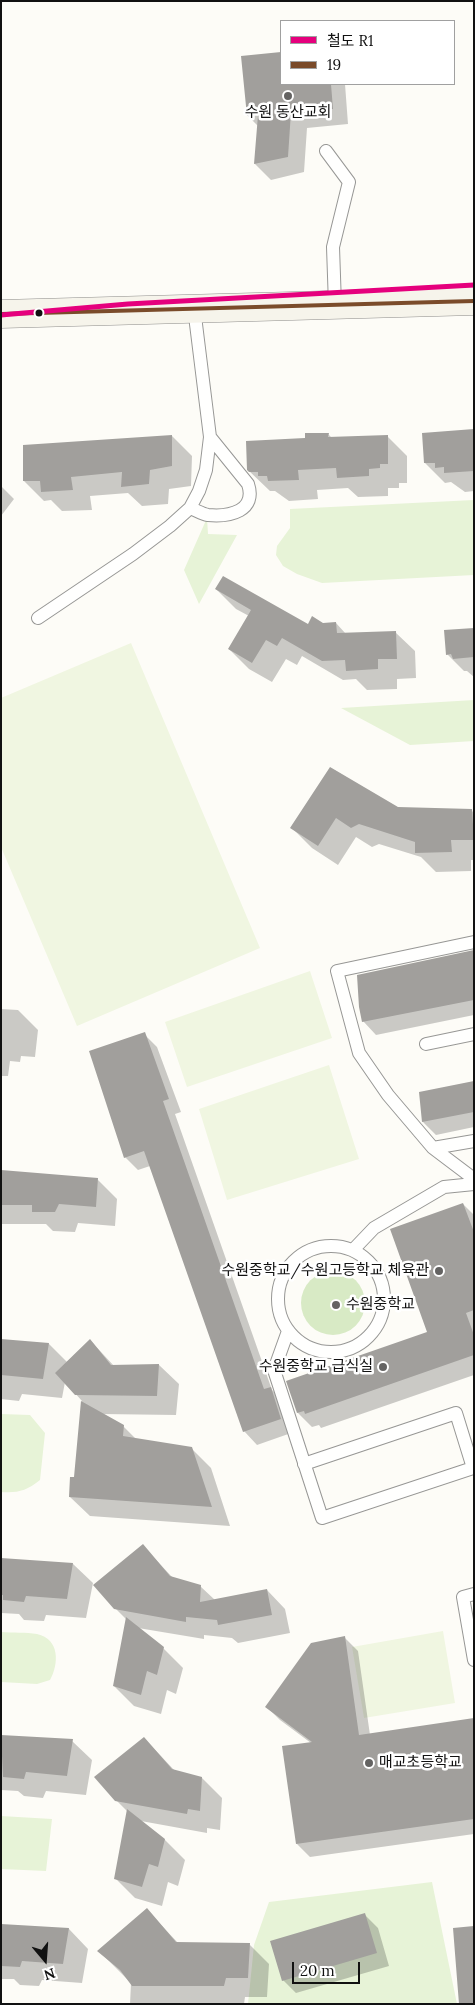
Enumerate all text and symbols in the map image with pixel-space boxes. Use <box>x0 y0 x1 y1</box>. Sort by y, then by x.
legend <box>280 20 455 85</box>
text: 철도 R1 <box>327 31 373 50</box>
text: 19 <box>327 55 341 74</box>
marker: 수원 동산교회 <box>282 90 294 102</box>
place label: 수원 동산교회 <box>245 104 331 122</box>
unlabelled marker <box>34 308 44 318</box>
place label: 수원중학교/수원고등학교 체육관 <box>222 1262 429 1280</box>
marker: 수원중학교/수원고등학교 체육관 <box>433 1265 445 1277</box>
place label: 수원중학교 <box>346 1296 415 1314</box>
marker: 수원중학교 <box>330 1299 342 1311</box>
place label: 수원중학교 급식실 <box>259 1358 373 1376</box>
marker: 수원중학교 급식실 <box>377 1361 389 1373</box>
place label: 매교초등학교 <box>379 1754 462 1772</box>
marker: 매교초등학교 <box>363 1757 375 1769</box>
north arrow <box>20 1935 70 1985</box>
scale bar <box>295 1952 362 1984</box>
text: 20 m <box>300 1961 335 1980</box>
text: N <box>42 1964 58 1984</box>

